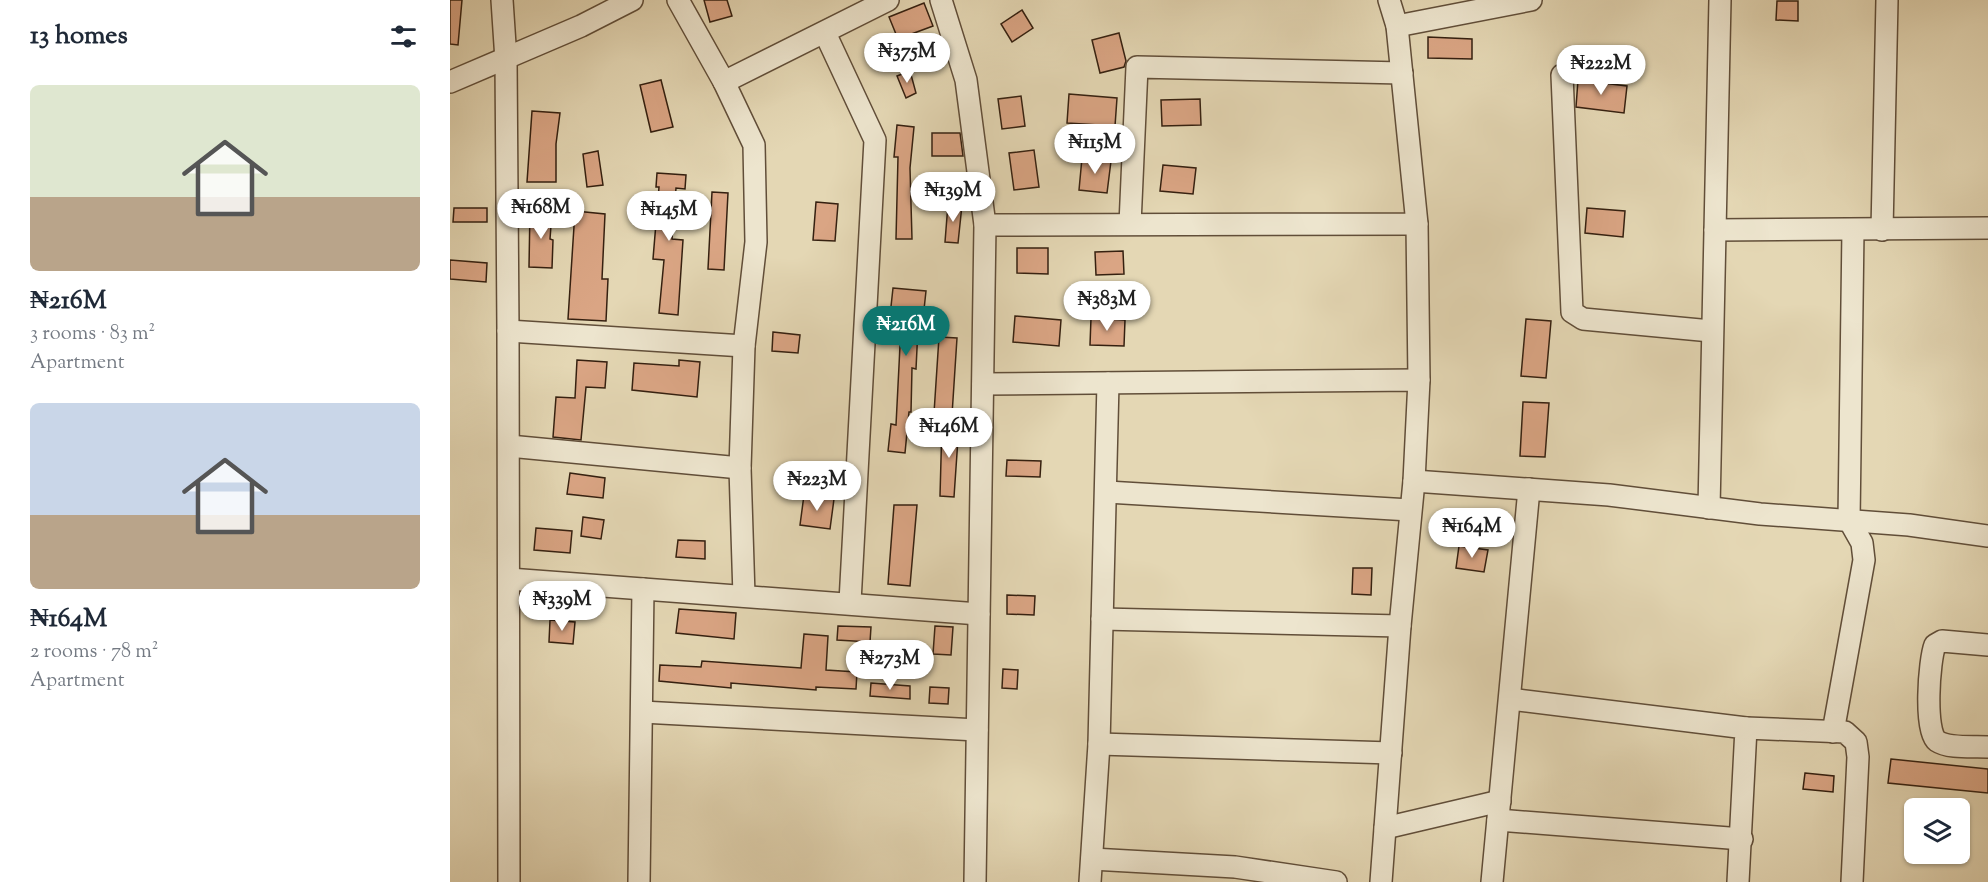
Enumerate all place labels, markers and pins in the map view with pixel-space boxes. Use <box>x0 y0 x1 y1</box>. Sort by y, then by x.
pin: ₦375M <box>865 33 949 84</box>
pin: ₦222M <box>1559 45 1643 96</box>
pin: ₦115M <box>1053 124 1137 175</box>
pin: ₦139M <box>911 172 995 223</box>
pin: ₦168M <box>499 189 583 240</box>
pin: ₦145M <box>627 191 711 242</box>
pin: ₦383M <box>1065 281 1149 332</box>
pin: ₦216M <box>864 306 948 357</box>
pin: ₦146M <box>907 408 991 459</box>
pin: ₦223M <box>775 461 859 512</box>
pin: ₦164M <box>1430 508 1514 559</box>
pin: ₦339M <box>520 581 604 632</box>
pin: ₦273M <box>848 640 932 691</box>

